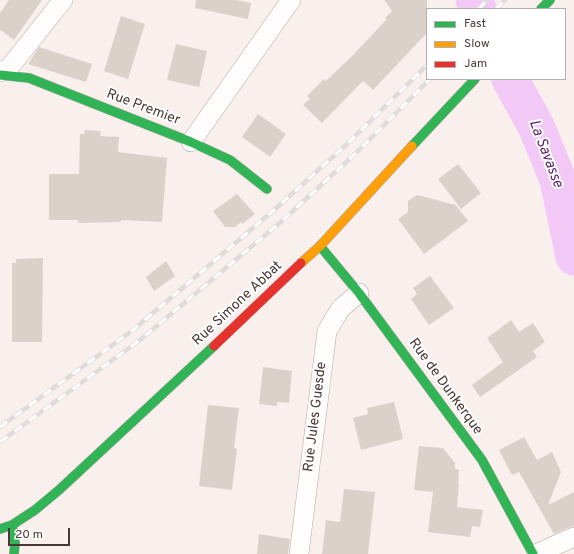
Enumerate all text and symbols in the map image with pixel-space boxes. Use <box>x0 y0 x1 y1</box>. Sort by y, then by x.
legend <box>426 8 566 80</box>
text: Fast <box>464 16 486 32</box>
text: Slow <box>464 36 490 52</box>
text: Jam <box>464 56 487 72</box>
street label: Rue Premier <box>104 86 182 130</box>
water label: La Savasse <box>524 118 566 190</box>
street label: Rue Simone Abbat <box>190 258 286 350</box>
street label: Rue de Dunkerque <box>404 336 486 438</box>
street label: Rue Jules Guesde <box>301 361 331 473</box>
scale bar <box>10 520 72 546</box>
text: 20 m <box>15 527 43 543</box>

